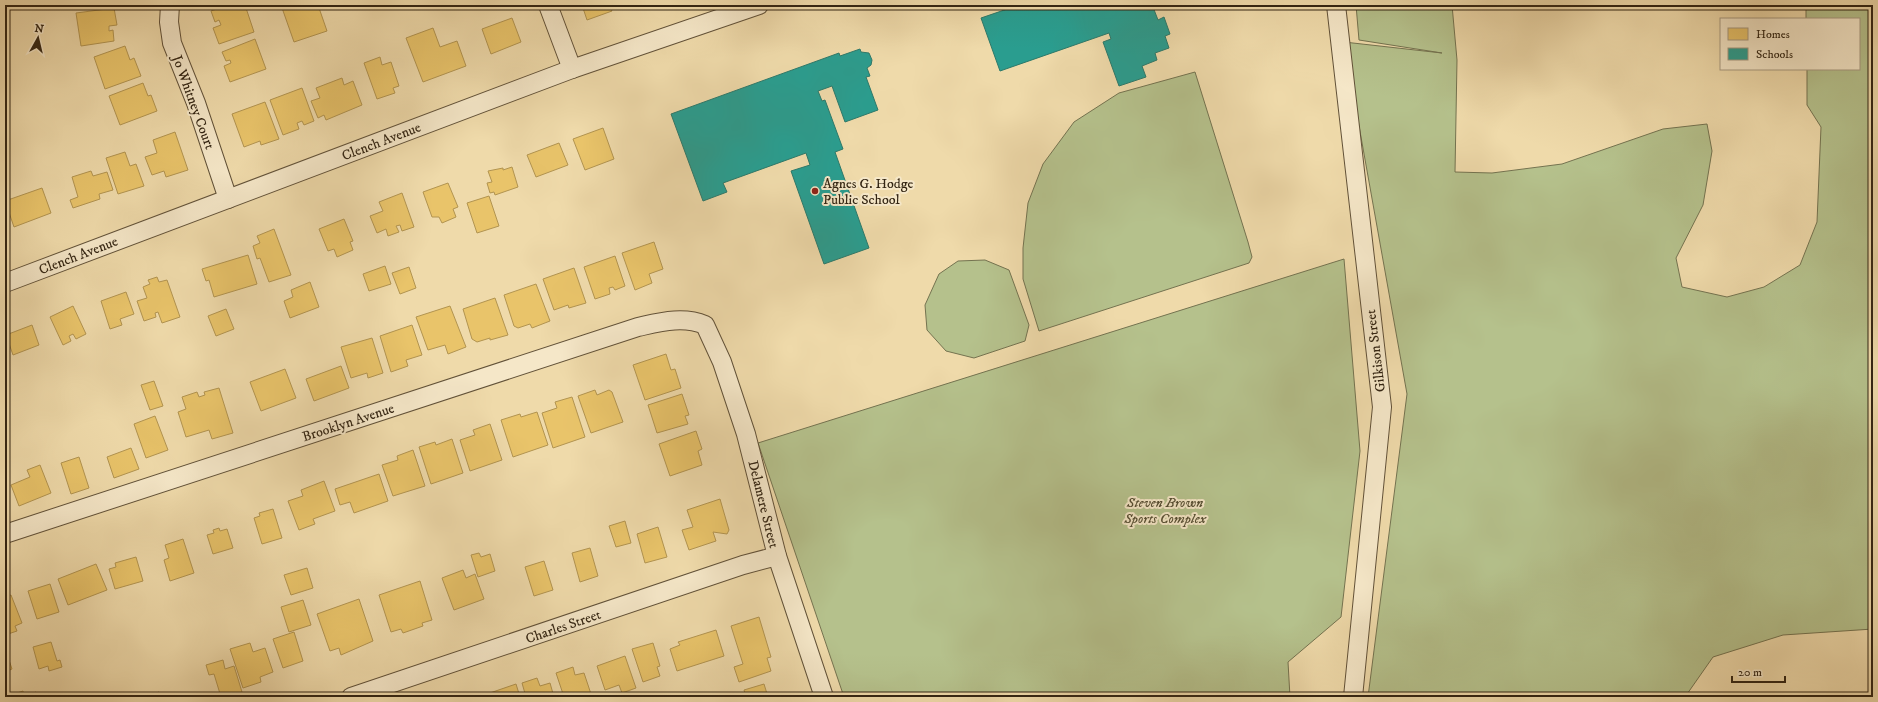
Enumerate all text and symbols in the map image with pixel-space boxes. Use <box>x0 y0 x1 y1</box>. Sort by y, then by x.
north arrow <box>18 18 58 58</box>
legend <box>1720 18 1860 70</box>
text: N <box>34 22 45 37</box>
text: Homes <box>1756 27 1790 42</box>
text: Schools <box>1756 47 1793 62</box>
street label: Jo Whitney Court <box>167 51 219 152</box>
street label: Clench Avenue <box>339 119 424 165</box>
place label: Agnes G. Hodge Public School <box>823 175 914 209</box>
marker: Agnes G. Hodge Public School <box>810 186 820 196</box>
street label: Clench Avenue <box>36 233 121 279</box>
street label: Gilkison Street <box>1362 308 1390 393</box>
street label: Brooklyn Avenue <box>300 400 397 446</box>
street label: Delamere Street <box>743 459 783 550</box>
park label: Steven Brown Sports Complex <box>1123 494 1207 528</box>
street label: Charles Street <box>523 605 604 648</box>
scale bar <box>1732 658 1785 684</box>
text: 20 m <box>1738 665 1762 680</box>

